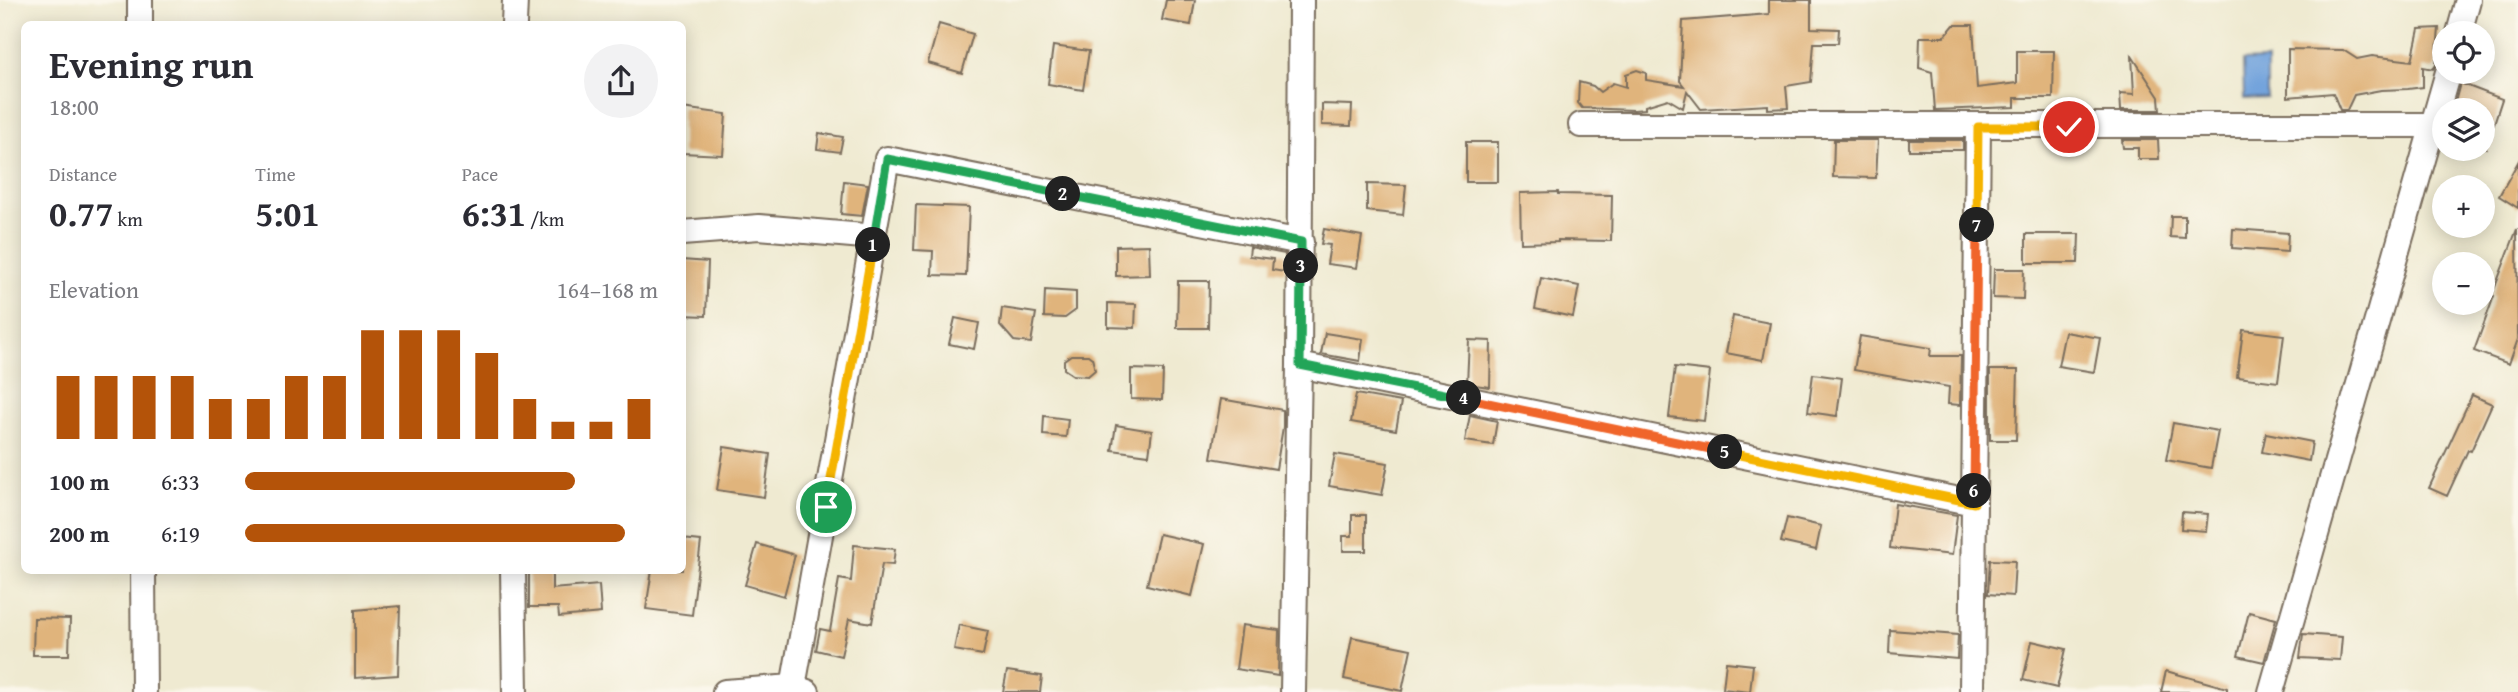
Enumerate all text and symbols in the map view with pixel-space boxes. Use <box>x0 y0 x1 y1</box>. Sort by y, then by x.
map controls <box>2432 21 2495 315</box>
button: locate <box>2432 21 2495 84</box>
text: Evening run <box>49 36 253 92</box>
button: share <box>584 44 658 118</box>
text: 18:00 <box>49 90 99 123</box>
pin <box>2039 97 2099 157</box>
button: layers <box>2432 98 2495 161</box>
icon: check <box>2050 108 2088 146</box>
text: Distance <box>49 160 117 188</box>
text: Time <box>255 160 296 188</box>
text: Pace <box>462 160 498 188</box>
button: + <box>2432 175 2495 238</box>
pin: 2 <box>1046 176 1080 212</box>
text: 2 <box>1058 179 1067 207</box>
text: 0.77 <box>49 188 113 239</box>
text: 5:01 <box>255 188 320 239</box>
text: 6:31 <box>462 188 526 239</box>
text: km <box>113 205 143 233</box>
text: /km <box>526 205 564 233</box>
pin: 7 <box>1960 208 1994 243</box>
text: 7 <box>1972 210 1981 238</box>
pin: 1 <box>856 228 890 262</box>
text: 1 <box>868 230 877 258</box>
pin: 3 <box>1284 248 1318 284</box>
text: 3 <box>1296 251 1305 279</box>
button: − <box>2432 252 2495 315</box>
text: Elevation <box>49 273 139 306</box>
text: 164–168 m <box>557 273 658 306</box>
pin: 4 <box>1446 380 1482 416</box>
text: 4 <box>1459 383 1468 411</box>
pin: 5 <box>1708 434 1742 470</box>
text: 5 <box>1720 437 1729 465</box>
text: 100 m <box>49 465 110 498</box>
text: 6:33 <box>161 465 200 498</box>
pin: 6 <box>1956 474 1992 508</box>
text: 6 <box>1969 476 1978 504</box>
pin <box>796 477 856 537</box>
icon: arrive <box>807 488 845 526</box>
text: 200 m <box>49 517 110 550</box>
text: 6:19 <box>161 517 200 550</box>

